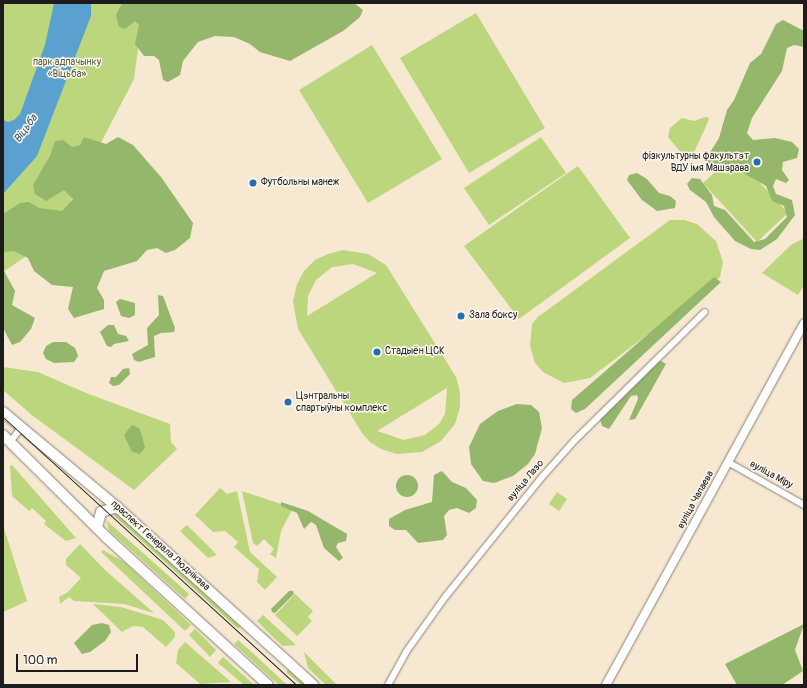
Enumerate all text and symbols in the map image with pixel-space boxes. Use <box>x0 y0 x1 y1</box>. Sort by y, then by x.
park label: парк адпачынку «Віцьба» <box>33 56 101 80</box>
water label: Віцьба <box>11 112 41 146</box>
place label: фізкультурны факультэт ВДУ імя Машэрава <box>642 150 749 174</box>
marker: фізкультурны факультэт ВДУ імя Машэрава <box>752 157 762 167</box>
place label: Футбольны манеж <box>261 177 339 189</box>
marker: Футбольны манеж <box>248 178 258 188</box>
place label: Зала боксу <box>469 310 517 322</box>
marker: Зала боксу <box>456 311 466 321</box>
place label: Стадыён ЦСК <box>385 346 445 358</box>
marker: Стадыён ЦСК <box>372 347 382 357</box>
place label: Цэнтральны спартыўны комплекс <box>296 390 388 414</box>
marker: Цэнтральны спартыўны комплекс <box>283 397 293 407</box>
street label: вуліца Лазо <box>505 458 547 504</box>
street label: вуліца Міру <box>747 458 795 492</box>
street label: вуліца Чапаева <box>675 469 717 531</box>
street label: праспект Генерала Люднікава <box>108 498 212 594</box>
scale bar <box>18 646 140 672</box>
text: 100 m <box>23 653 57 668</box>

